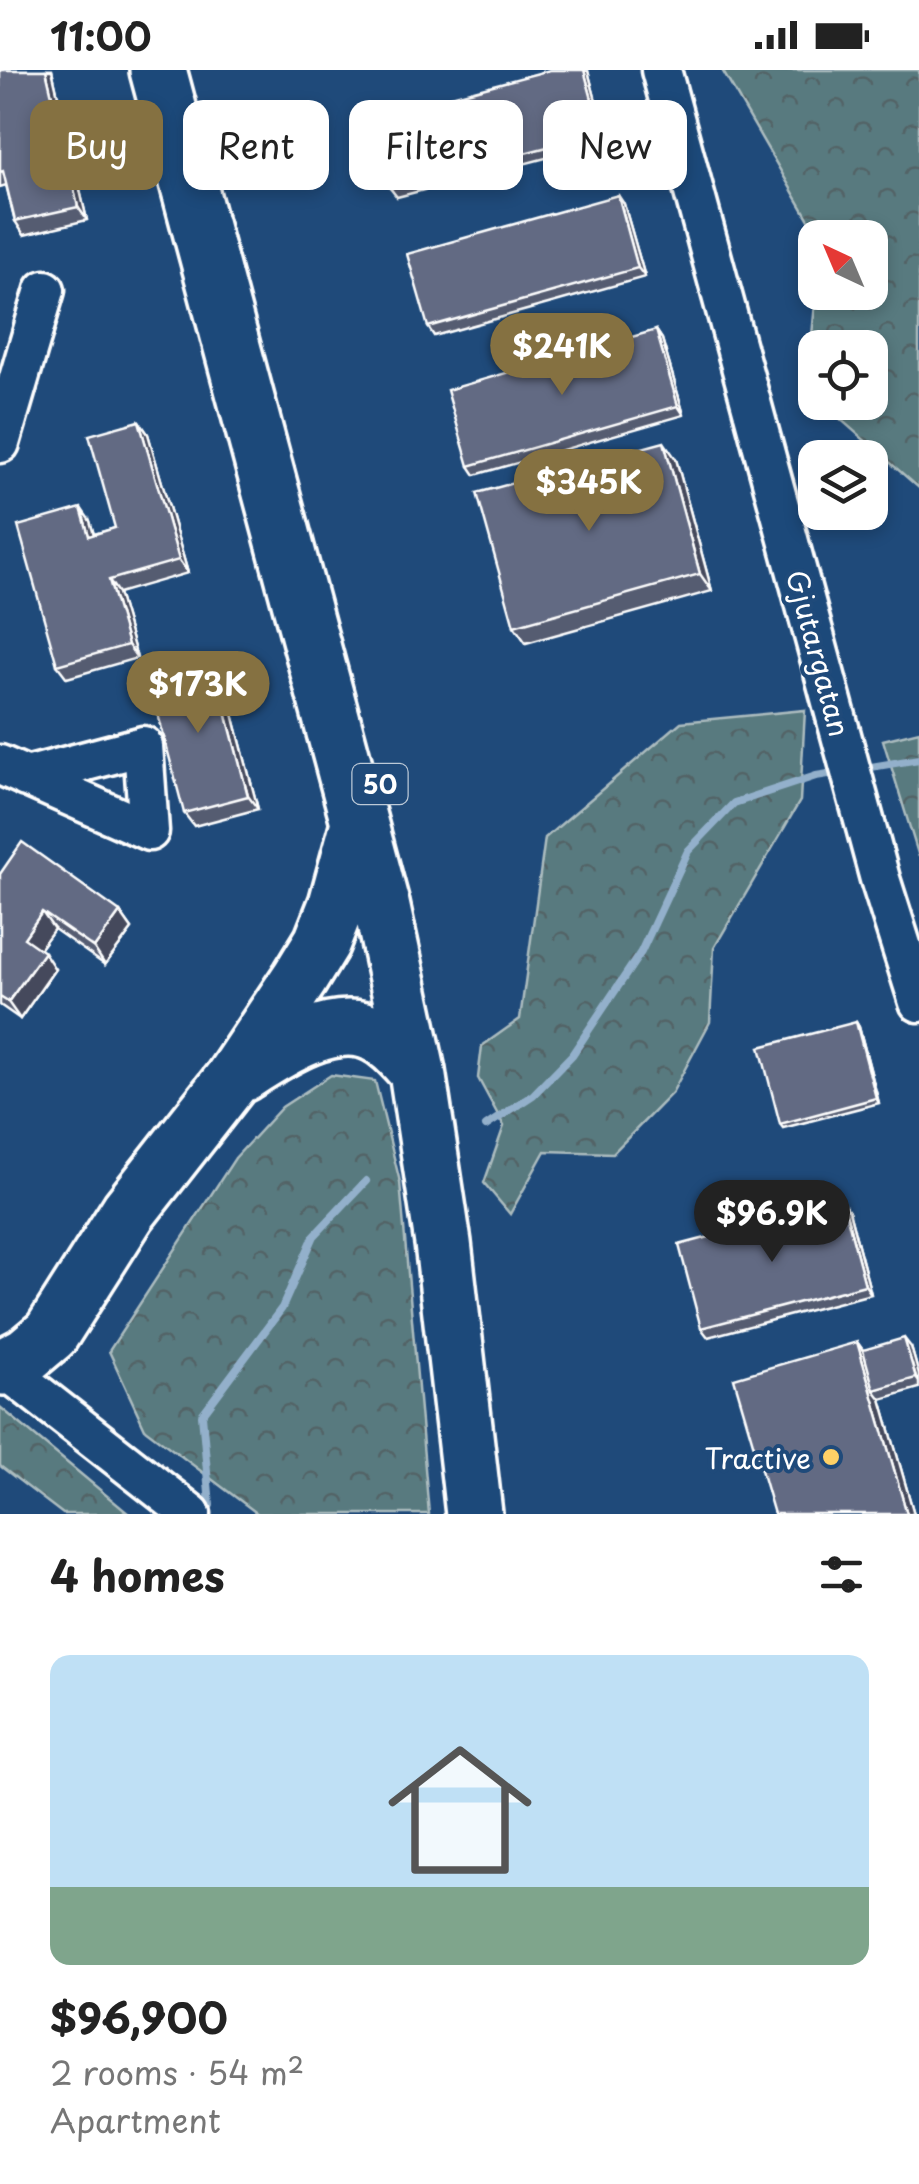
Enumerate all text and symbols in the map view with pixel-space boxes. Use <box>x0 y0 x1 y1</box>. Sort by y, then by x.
text: 11:00 <box>50 7 152 64</box>
chip: Buy <box>30 100 163 190</box>
chip: Rent <box>183 100 329 190</box>
chip: Filters <box>349 100 523 190</box>
chip: New <box>543 100 687 190</box>
north arrow <box>798 220 888 310</box>
map controls <box>798 220 888 530</box>
pin: $241K <box>492 313 632 398</box>
text: $241K <box>512 321 612 369</box>
button: locate <box>798 330 888 420</box>
button: layers <box>798 440 888 530</box>
pin: $345K <box>519 449 659 534</box>
text: $345K <box>536 457 642 505</box>
street label: Gjutargatan <box>776 565 862 741</box>
pin: $173K <box>128 651 268 736</box>
text: $173K <box>149 659 247 707</box>
road number: 50 <box>352 764 408 804</box>
pin: $96.9K <box>691 1180 853 1265</box>
text: $96.9K <box>716 1188 828 1236</box>
place label: Tractive <box>705 1436 811 1479</box>
marker: Tractive <box>820 1446 842 1468</box>
text: 4 homes <box>50 1543 225 1606</box>
icon: filters <box>814 1547 869 1602</box>
icon: home <box>370 1720 550 1900</box>
text: $96,900 <box>50 1985 228 2048</box>
text: 2 rooms · 54 m² <box>50 2048 304 2096</box>
text: Apartment <box>50 2096 221 2144</box>

